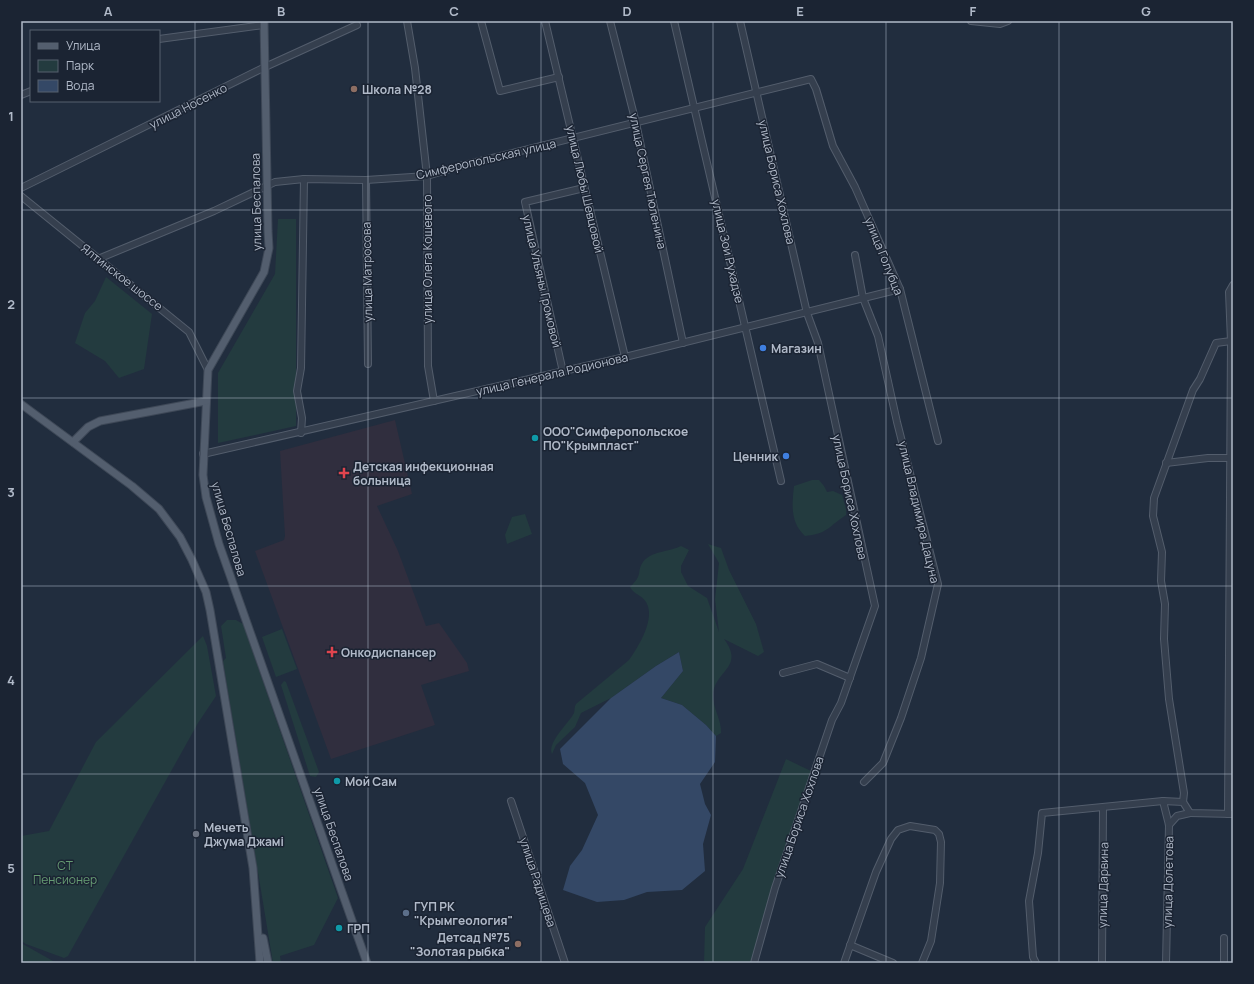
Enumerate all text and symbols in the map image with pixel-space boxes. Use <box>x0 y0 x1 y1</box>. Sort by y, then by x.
text: A <box>104 2 113 20</box>
text: B <box>277 2 285 20</box>
text: C <box>449 2 459 20</box>
text: D <box>622 2 632 20</box>
text: E <box>796 2 804 20</box>
text: F <box>970 2 977 20</box>
text: G <box>1141 2 1151 20</box>
legend <box>30 30 160 102</box>
text: Улица <box>66 37 100 54</box>
text: Парк <box>66 57 95 74</box>
text: Вода <box>66 77 94 94</box>
street label: улица Носенко <box>146 79 230 133</box>
place label: Школа №28 <box>362 81 432 98</box>
marker: Школа №28 <box>349 84 359 94</box>
text: 1 <box>8 107 14 125</box>
street label: улица Сергея Тюленина <box>625 111 671 251</box>
street label: улица Бориса Хохлова <box>754 118 800 246</box>
street label: улица Любы Шевцовой <box>562 123 608 255</box>
street label: Симферопольская улица <box>414 135 558 183</box>
street label: улица Беспалова <box>247 153 265 251</box>
street label: улица Олега Кошевого <box>419 194 436 324</box>
street label: улица Зои Рухадзе <box>708 197 748 305</box>
street label: улица Ульяны Громовой <box>518 213 566 349</box>
street label: улица Голубца <box>861 214 907 298</box>
street label: улица Матросова <box>358 222 376 322</box>
street label: Ялтинское шоссе <box>77 240 167 314</box>
text: 2 <box>7 295 15 313</box>
place label: Магазин <box>771 340 822 357</box>
marker: Магазин <box>758 343 768 353</box>
street label: улица Генерала Родионова <box>474 348 630 400</box>
place label: ООО"Симферопольское ПО"Крымпласт" <box>543 423 688 454</box>
marker: ООО"Симферопольское ПО"Крымпласт" <box>530 433 540 443</box>
street label: улица Бориса Хохлова <box>828 433 872 561</box>
street label: улица Владимира Дацуна <box>894 439 944 585</box>
place label: Ценник <box>733 448 779 465</box>
marker: Ценник <box>781 451 791 461</box>
place label: Детская инфекционная больница <box>353 458 494 489</box>
marker: Детская инфекционная больница <box>338 467 350 479</box>
street label: улица Беспалова <box>207 480 251 578</box>
text: 3 <box>7 483 15 501</box>
place label: Онкодиспансер <box>341 644 436 661</box>
marker: Онкодиспансер <box>326 646 338 658</box>
text: 4 <box>7 671 15 689</box>
street label: улица Бориса Хохлова <box>770 754 828 880</box>
place label: Мой Сам <box>345 773 397 790</box>
marker: Мой Сам <box>332 776 342 786</box>
street label: улица Беспалова <box>310 785 358 883</box>
place label: Мечеть Джума Джамі <box>204 819 284 850</box>
marker: Мечеть Джума Джамі <box>191 829 201 839</box>
street label: улица Радищева <box>515 835 561 929</box>
street label: улица Долетова <box>1159 836 1177 928</box>
street label: улица Дарвина <box>1094 842 1112 928</box>
park label: СТ Пенсионер <box>33 857 97 888</box>
text: 5 <box>7 859 15 877</box>
place label: ГУП РК "Крымгеология" <box>414 898 513 929</box>
marker: ГУП РК "Крымгеология" <box>401 908 411 918</box>
place label: ГРП <box>347 920 370 937</box>
marker: ГРП <box>334 923 344 933</box>
place label: Детсад №75 "Золотая рыбка" <box>410 929 510 960</box>
marker: Детсад №75 "Золотая рыбка" <box>513 939 523 949</box>

